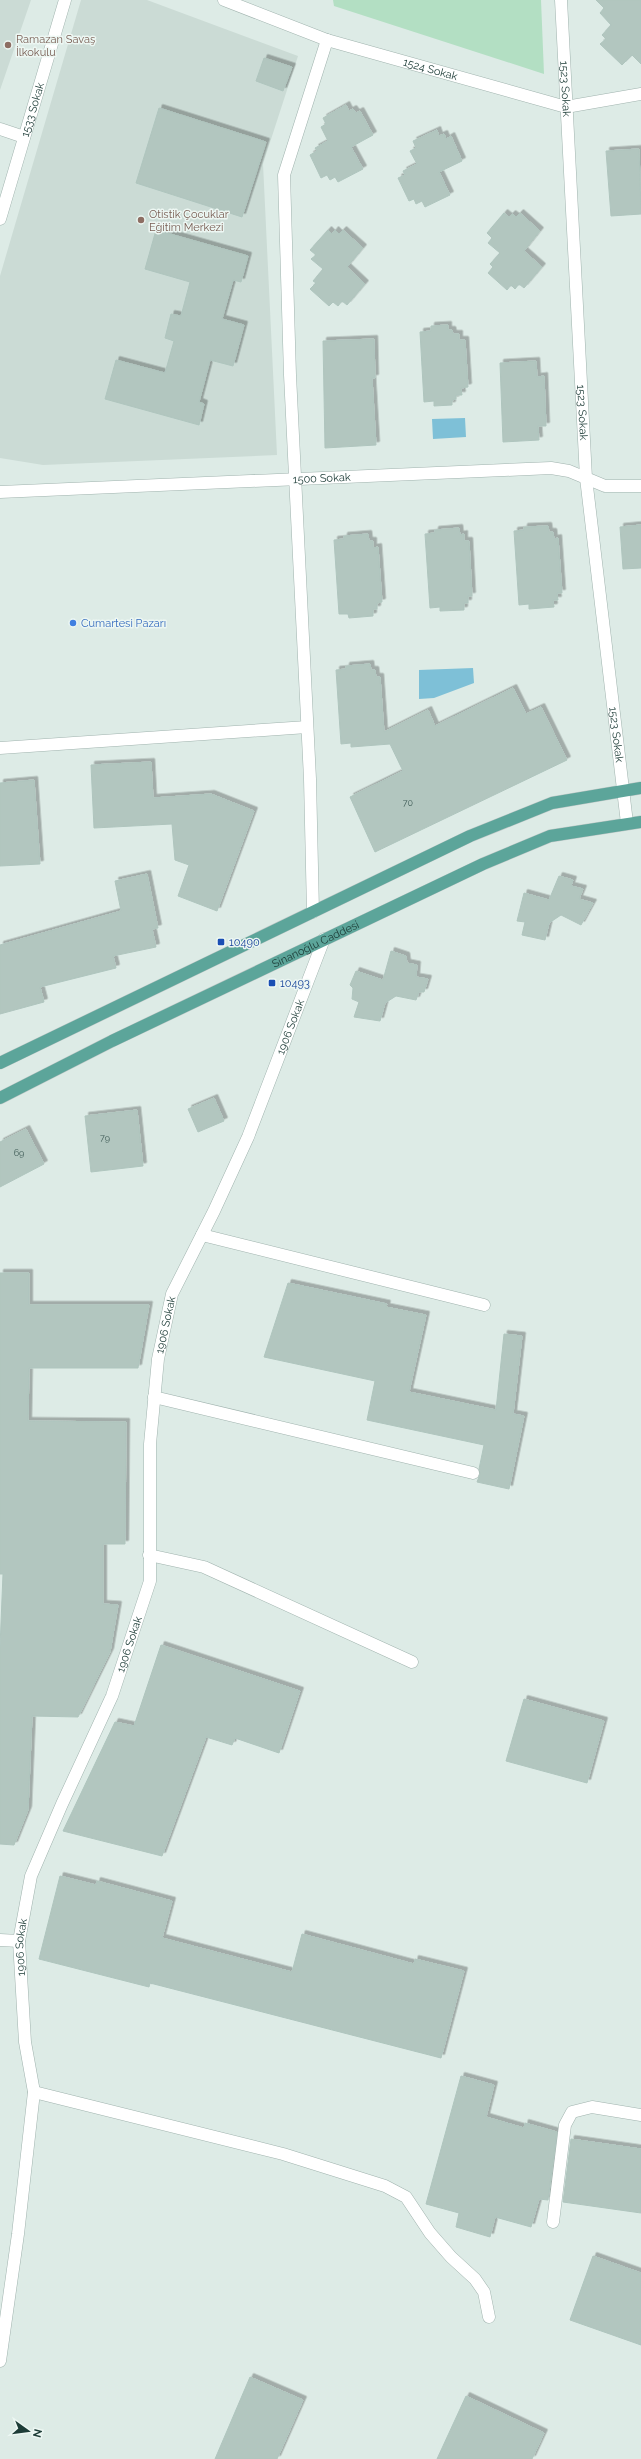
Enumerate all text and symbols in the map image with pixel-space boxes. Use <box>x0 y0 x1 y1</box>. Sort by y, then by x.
place label: Ramazan Savaş İlkokulu <box>16 33 95 59</box>
marker: Ramazan Savaş İlkokulu <box>3 40 13 50</box>
street label: 1524 Sokak <box>402 55 459 83</box>
street label: 1523 Sokak <box>558 61 574 117</box>
street label: 1533 Sokak <box>18 81 47 138</box>
place label: Otistik Çocuklar Eğitim Merkezi <box>149 208 229 234</box>
marker: Otistik Çocuklar Eğitim Merkezi <box>136 215 146 225</box>
street label: 1523 Sokak <box>575 384 591 441</box>
street label: 1500 Sokak <box>292 470 351 486</box>
place label: Cumartesi Pazarı <box>81 617 166 630</box>
marker: Cumartesi Pazarı <box>68 618 78 628</box>
street label: 1523 Sokak <box>607 706 626 763</box>
house number: 70 <box>403 798 414 808</box>
street label: Si̇nanoğlu Caddesi <box>270 918 361 970</box>
place label: 10490 <box>229 936 260 949</box>
marker: 10490 <box>216 937 226 947</box>
place label: 10493 <box>280 977 310 990</box>
marker: 10493 <box>267 978 277 988</box>
street label: 1906 Sokak <box>274 997 307 1056</box>
house number: 79 <box>100 1133 110 1143</box>
house number: 69 <box>14 1148 24 1158</box>
street label: 1906 Sokak <box>153 1295 178 1355</box>
street label: 1906 Sokak <box>114 1615 144 1674</box>
street label: 1906 Sokak <box>12 1917 30 1977</box>
north arrow <box>8 2411 48 2451</box>
text: N <box>30 2428 45 2439</box>

